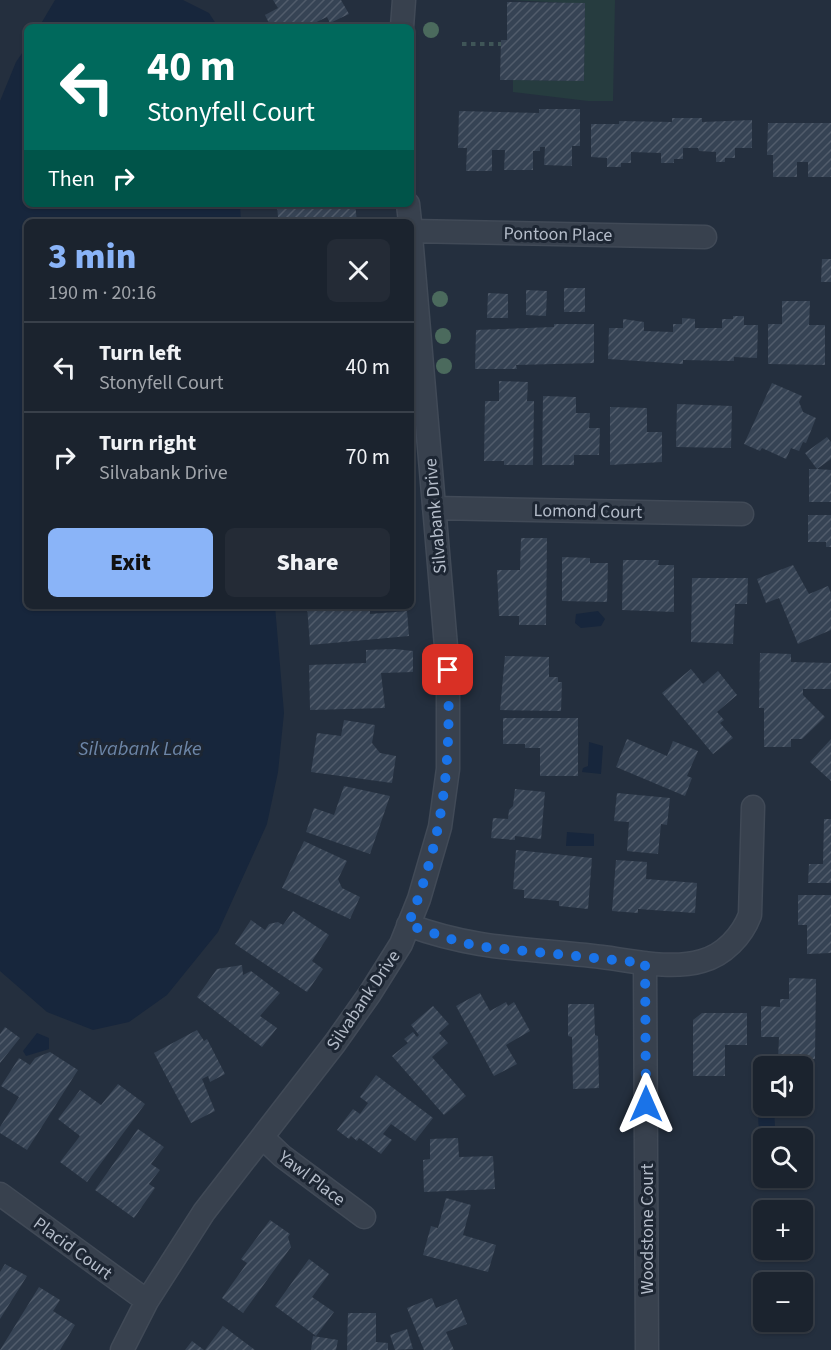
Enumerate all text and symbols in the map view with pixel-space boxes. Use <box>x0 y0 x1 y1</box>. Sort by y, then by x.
text: 40 m <box>147 37 236 97</box>
icon: left <box>48 48 126 126</box>
text: Stonyfell Court <box>147 93 315 132</box>
icon: right <box>107 162 140 195</box>
text: Then <box>48 163 95 195</box>
street label: Pontoon Place <box>503 221 613 248</box>
text: 3 min <box>48 231 136 282</box>
button: close <box>327 239 390 302</box>
text: 190 m · 20:16 <box>48 279 156 307</box>
text: Turn left <box>99 337 181 369</box>
icon: left <box>48 351 81 384</box>
text: 40 m <box>345 351 390 383</box>
text: Stonyfell Court <box>99 369 223 397</box>
text: Turn right <box>99 427 196 459</box>
icon: right <box>48 441 81 474</box>
text: 70 m <box>345 441 390 473</box>
street label: Silvabank Drive <box>418 457 453 575</box>
text: Silvabank Drive <box>99 459 228 487</box>
street label: Lomond Court <box>534 498 642 525</box>
button: Exit <box>48 528 213 597</box>
button: Share <box>225 528 390 597</box>
pin <box>422 644 473 695</box>
icon: arrive <box>431 653 464 686</box>
water label: Silvabank Lake <box>78 735 202 763</box>
street label: Silvabank Drive <box>321 945 406 1055</box>
map controls <box>753 1056 813 1332</box>
button: sound <box>753 1056 813 1116</box>
position arrow <box>614 1072 678 1136</box>
button: search <box>753 1128 813 1188</box>
street label: Yawl Place <box>272 1144 350 1212</box>
street label: Woodstone Court <box>635 1164 660 1294</box>
button: + <box>753 1200 813 1260</box>
street label: Placid Court <box>28 1211 117 1286</box>
button: − <box>753 1272 813 1332</box>

